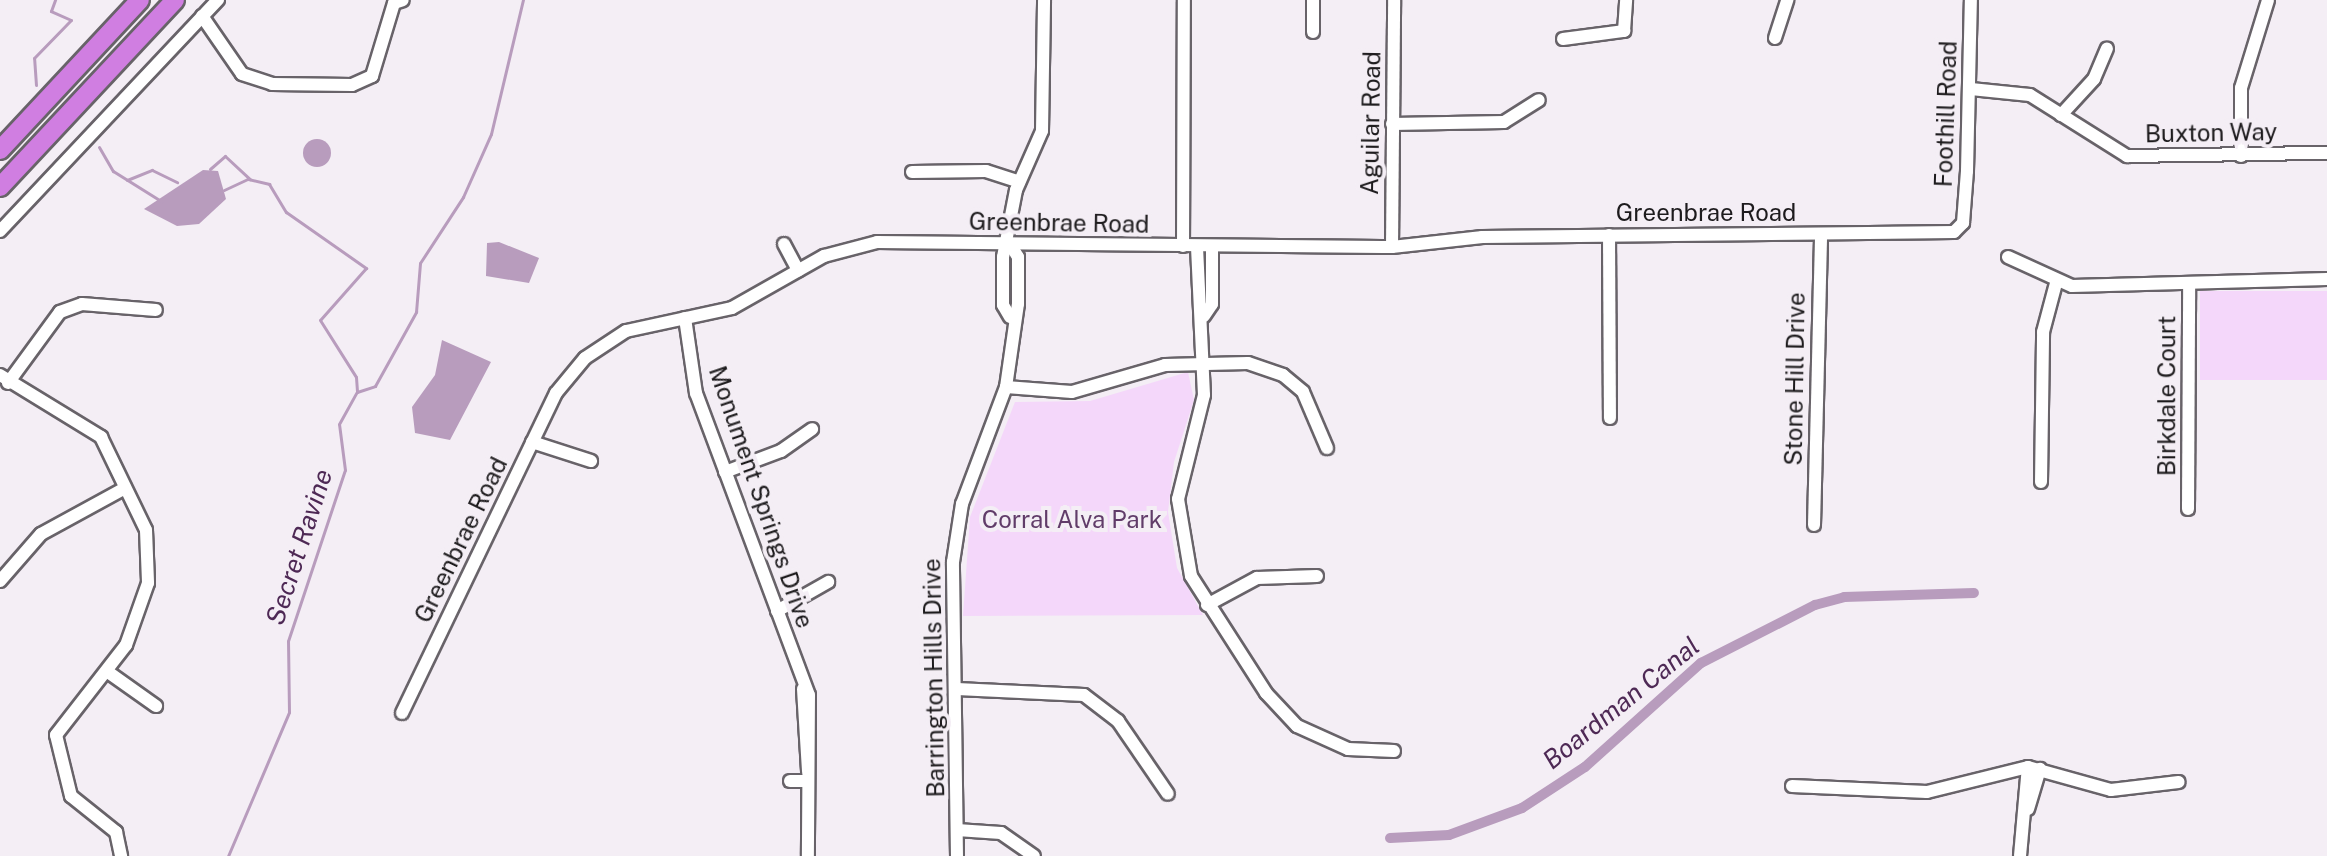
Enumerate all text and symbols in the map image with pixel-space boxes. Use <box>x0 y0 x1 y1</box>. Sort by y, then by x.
street label: Foothill Road <box>1929 40 1963 188</box>
street label: Aguilar Road <box>1355 51 1387 195</box>
street label: Buxton Way <box>2144 117 2278 149</box>
street label: Greenbrae Road <box>1616 199 1796 227</box>
street label: Greenbrae Road <box>968 207 1150 239</box>
street label: Stone Hill Drive <box>1779 292 1811 466</box>
street label: Birkdale Court <box>2153 316 2181 476</box>
street label: Monument Springs Drive <box>703 362 819 632</box>
street label: Greenbrae Road <box>408 453 514 627</box>
water label: Secret Ravine <box>259 465 339 629</box>
park label: Corral Alva Park <box>982 506 1162 534</box>
street label: Barrington Hills Drive <box>918 558 950 798</box>
water label: Boardman Canal <box>1536 630 1706 776</box>

